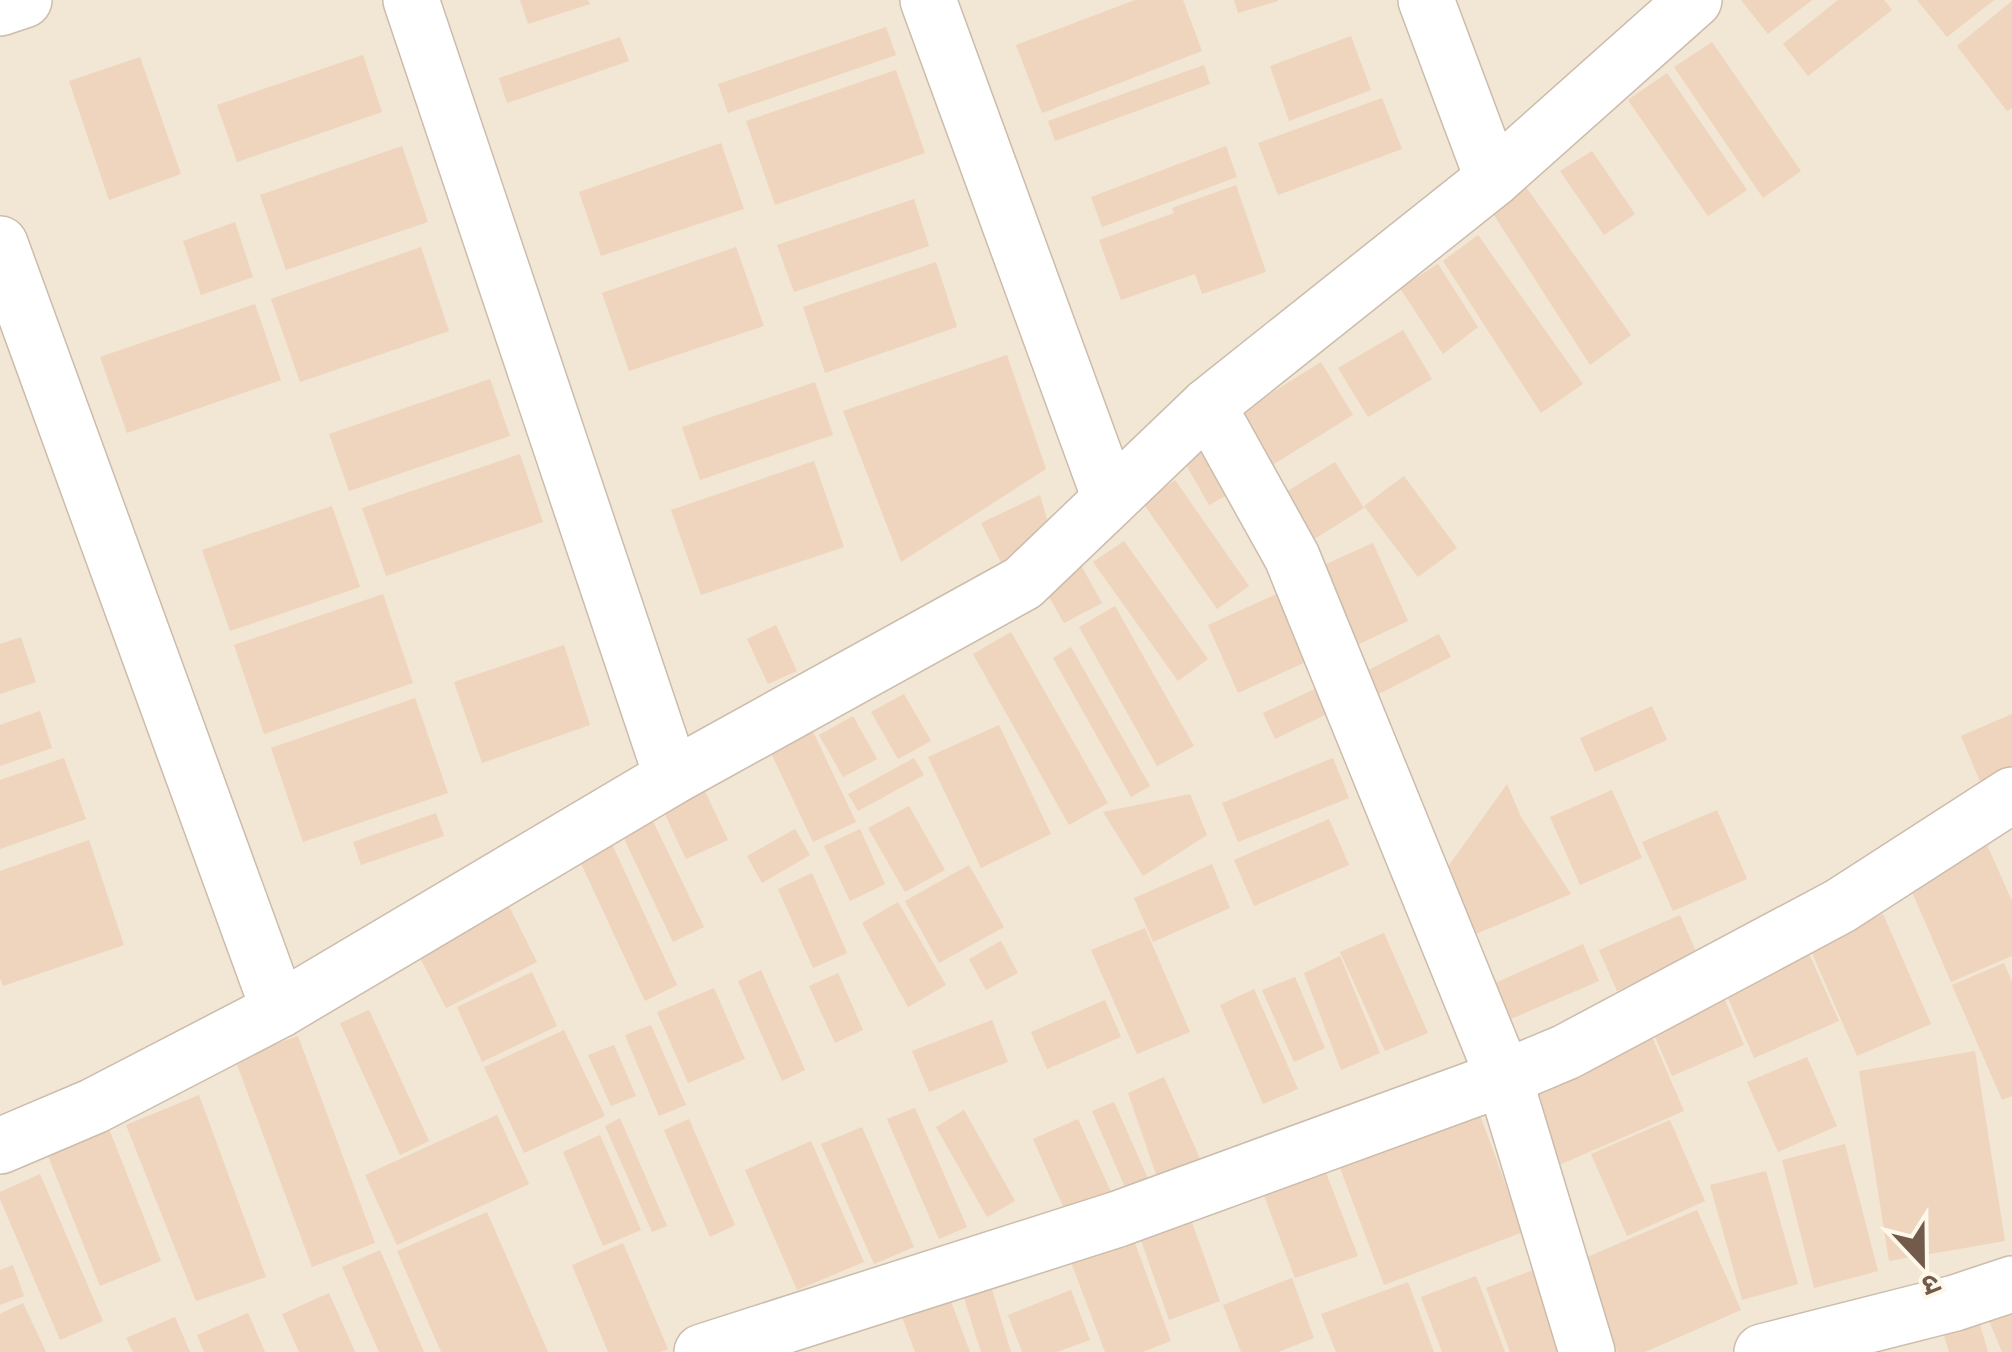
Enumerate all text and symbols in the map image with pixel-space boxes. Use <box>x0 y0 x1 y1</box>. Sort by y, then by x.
north arrow <box>1872 1212 1972 1312</box>
text: उ <box>1917 1266 1946 1305</box>

